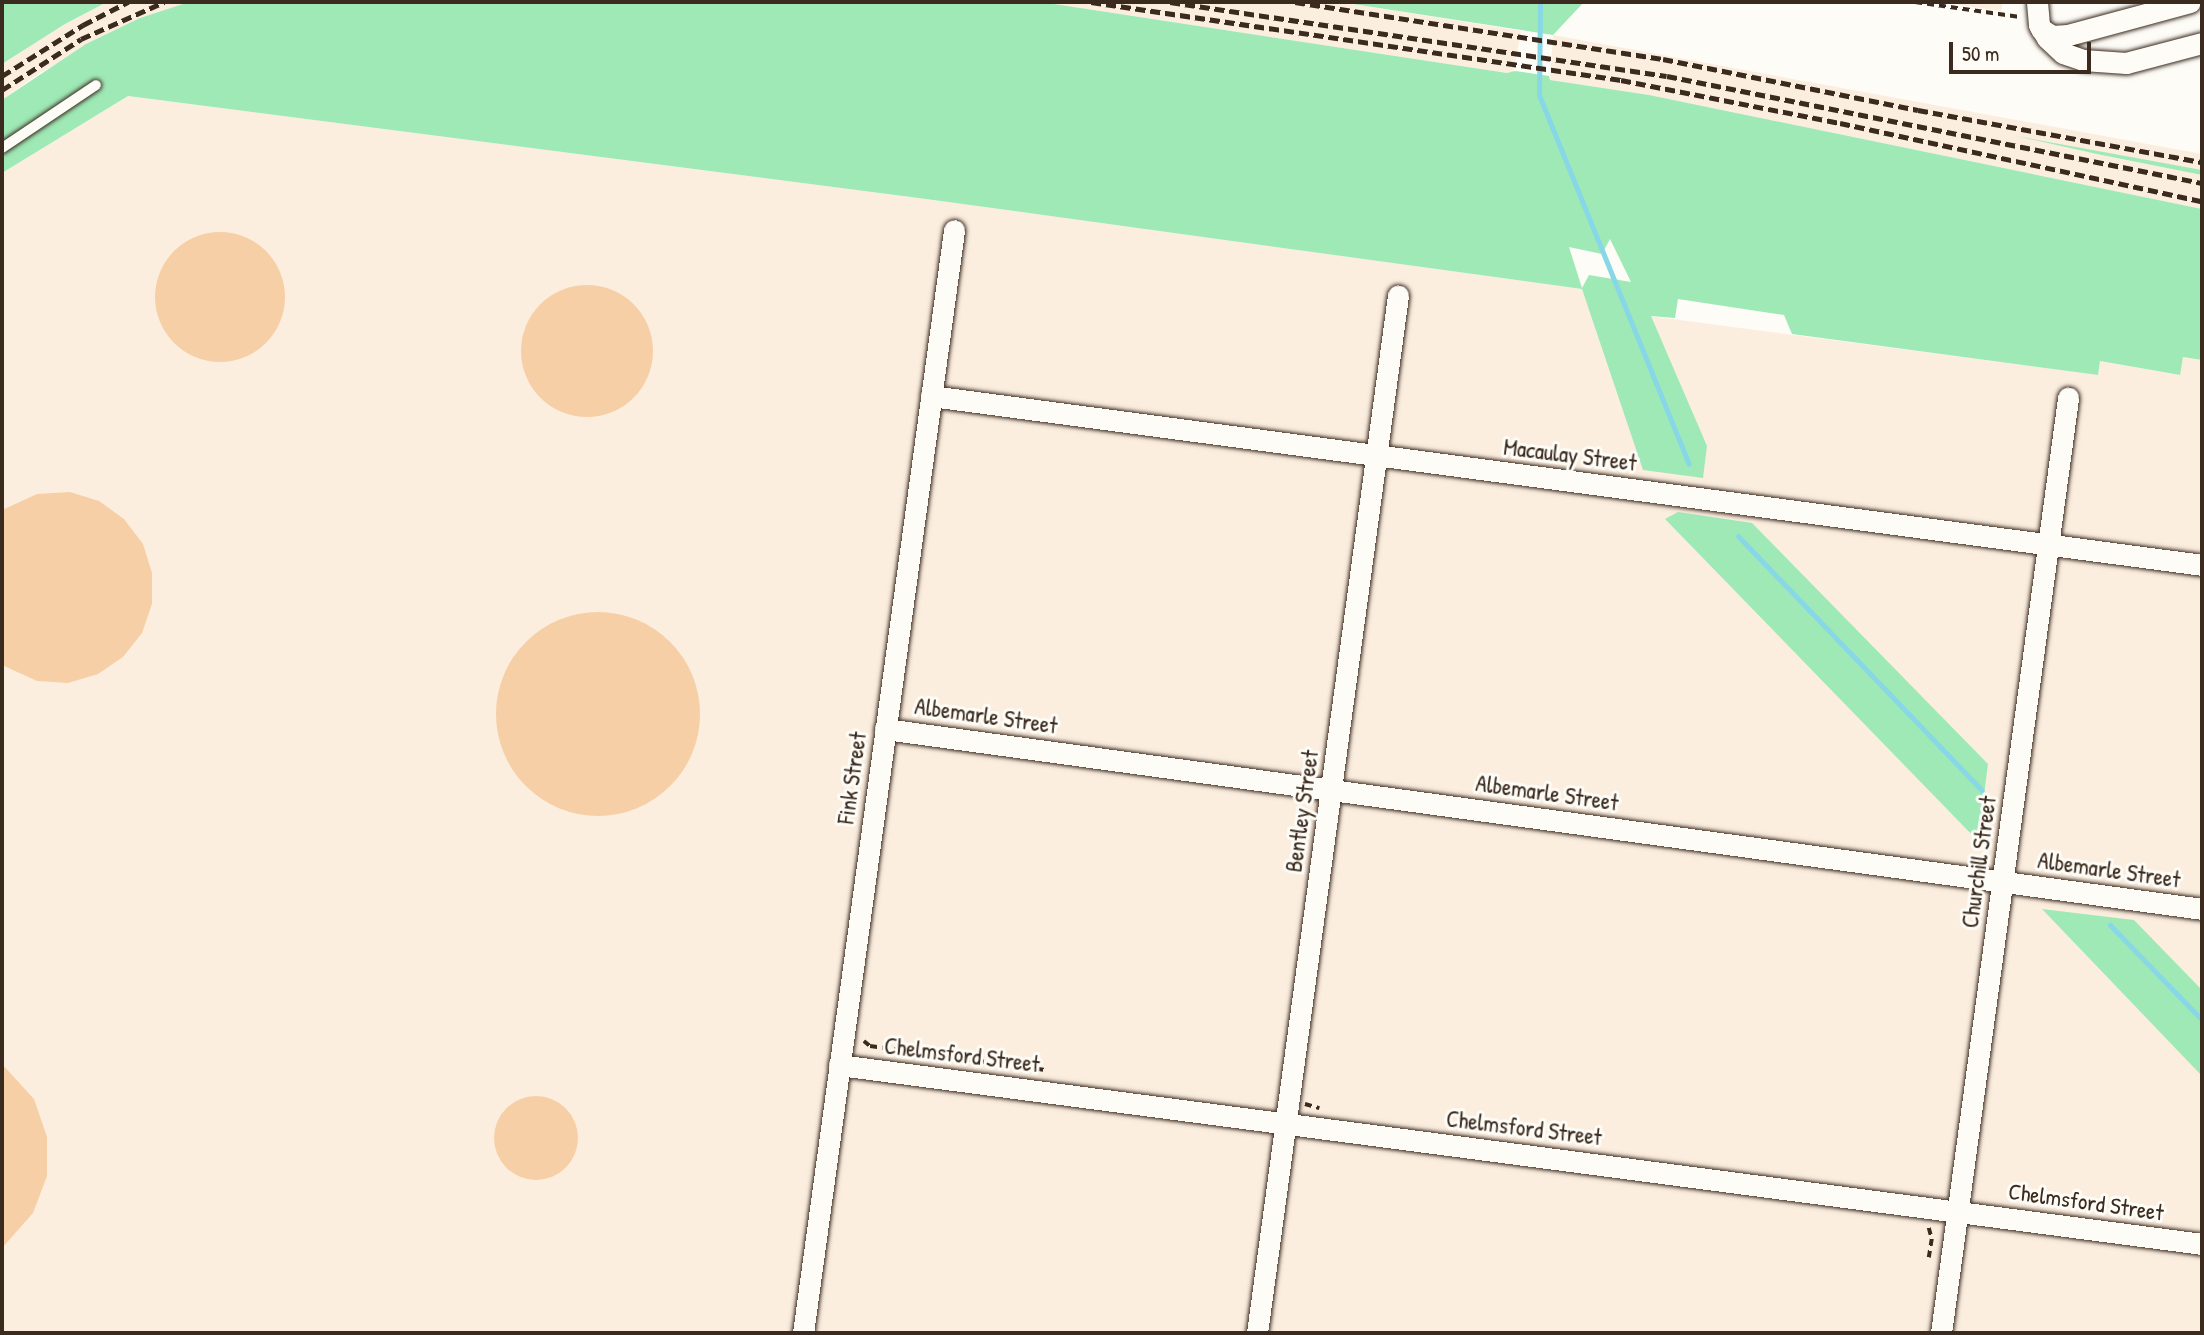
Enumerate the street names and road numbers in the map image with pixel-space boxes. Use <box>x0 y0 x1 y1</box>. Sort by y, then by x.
street label: Macaulay Street <box>1502 433 1638 477</box>
street label: Albemarle Street <box>913 692 1059 740</box>
street label: Fink Street <box>832 730 872 826</box>
street label: Bentley Street <box>1280 748 1324 874</box>
street label: Albemarle Street <box>1474 769 1620 817</box>
street label: Churchill Street <box>1956 794 2002 930</box>
street label: Albemarle Street <box>2036 846 2182 894</box>
street label: Chelmsford Street <box>883 1032 1041 1078</box>
street label: Chelmsford Street <box>1445 1105 1603 1151</box>
street label: Chelmsford Street <box>2007 1177 2165 1227</box>

